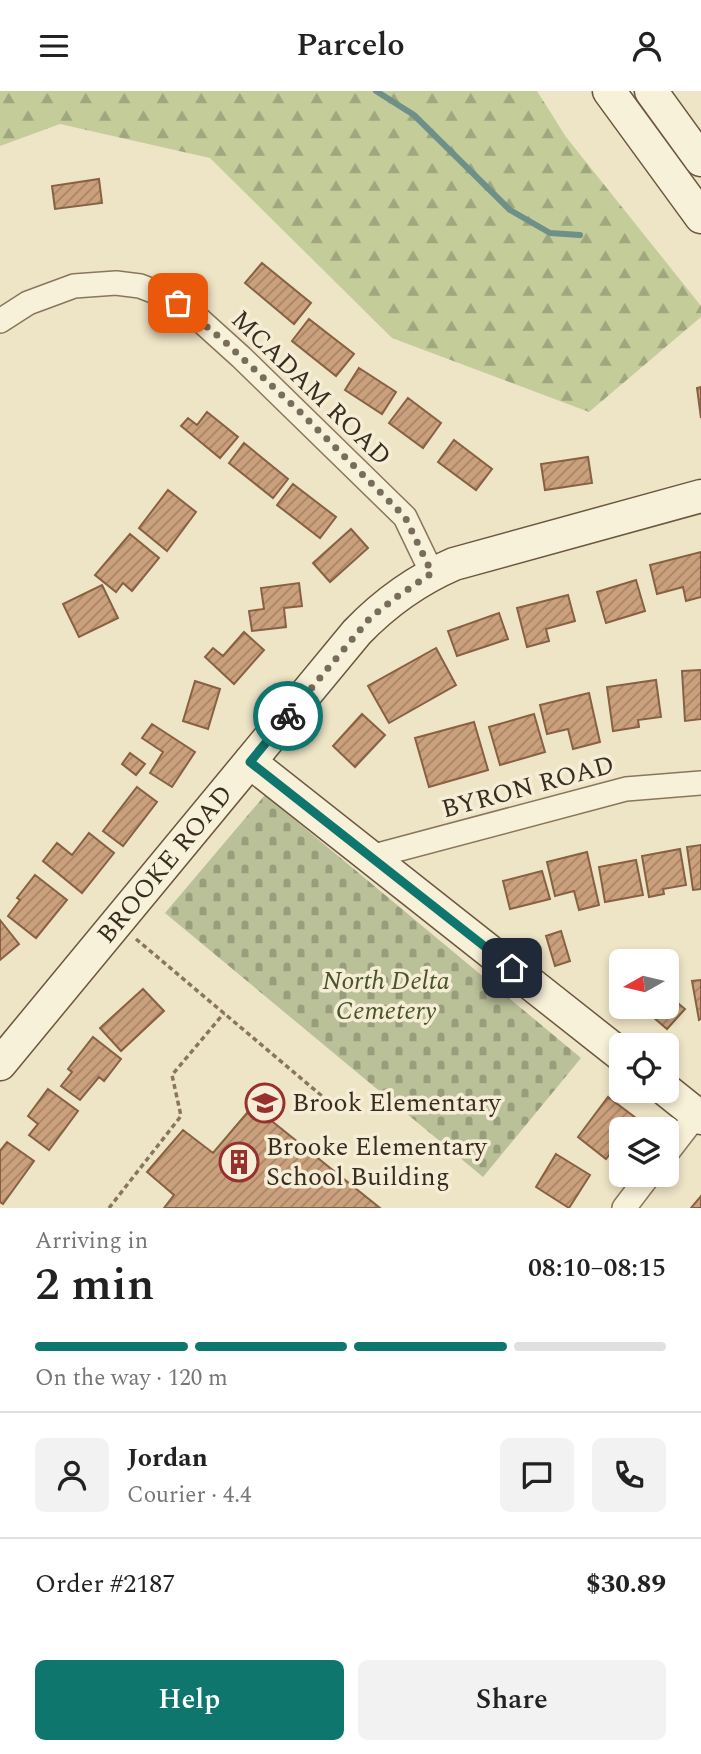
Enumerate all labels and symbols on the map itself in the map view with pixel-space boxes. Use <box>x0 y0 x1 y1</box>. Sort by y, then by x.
pin <box>148 273 208 333</box>
street label: MCADAM ROAD <box>222 301 400 475</box>
courier <box>253 681 323 751</box>
street label: BYRON ROAD <box>437 745 619 829</box>
street label: BROOKE ROAD <box>87 776 243 953</box>
pin <box>482 938 542 998</box>
north arrow <box>609 949 679 1019</box>
park label: North Delta Cemetery <box>322 961 450 1031</box>
school or university icon: Brook Elementary <box>244 1082 286 1124</box>
place label: Brook Elementary <box>292 1083 502 1123</box>
place label: Brooke Elementary School Building <box>266 1127 488 1197</box>
building icon: Brooke Elementary School Building <box>218 1141 260 1183</box>

